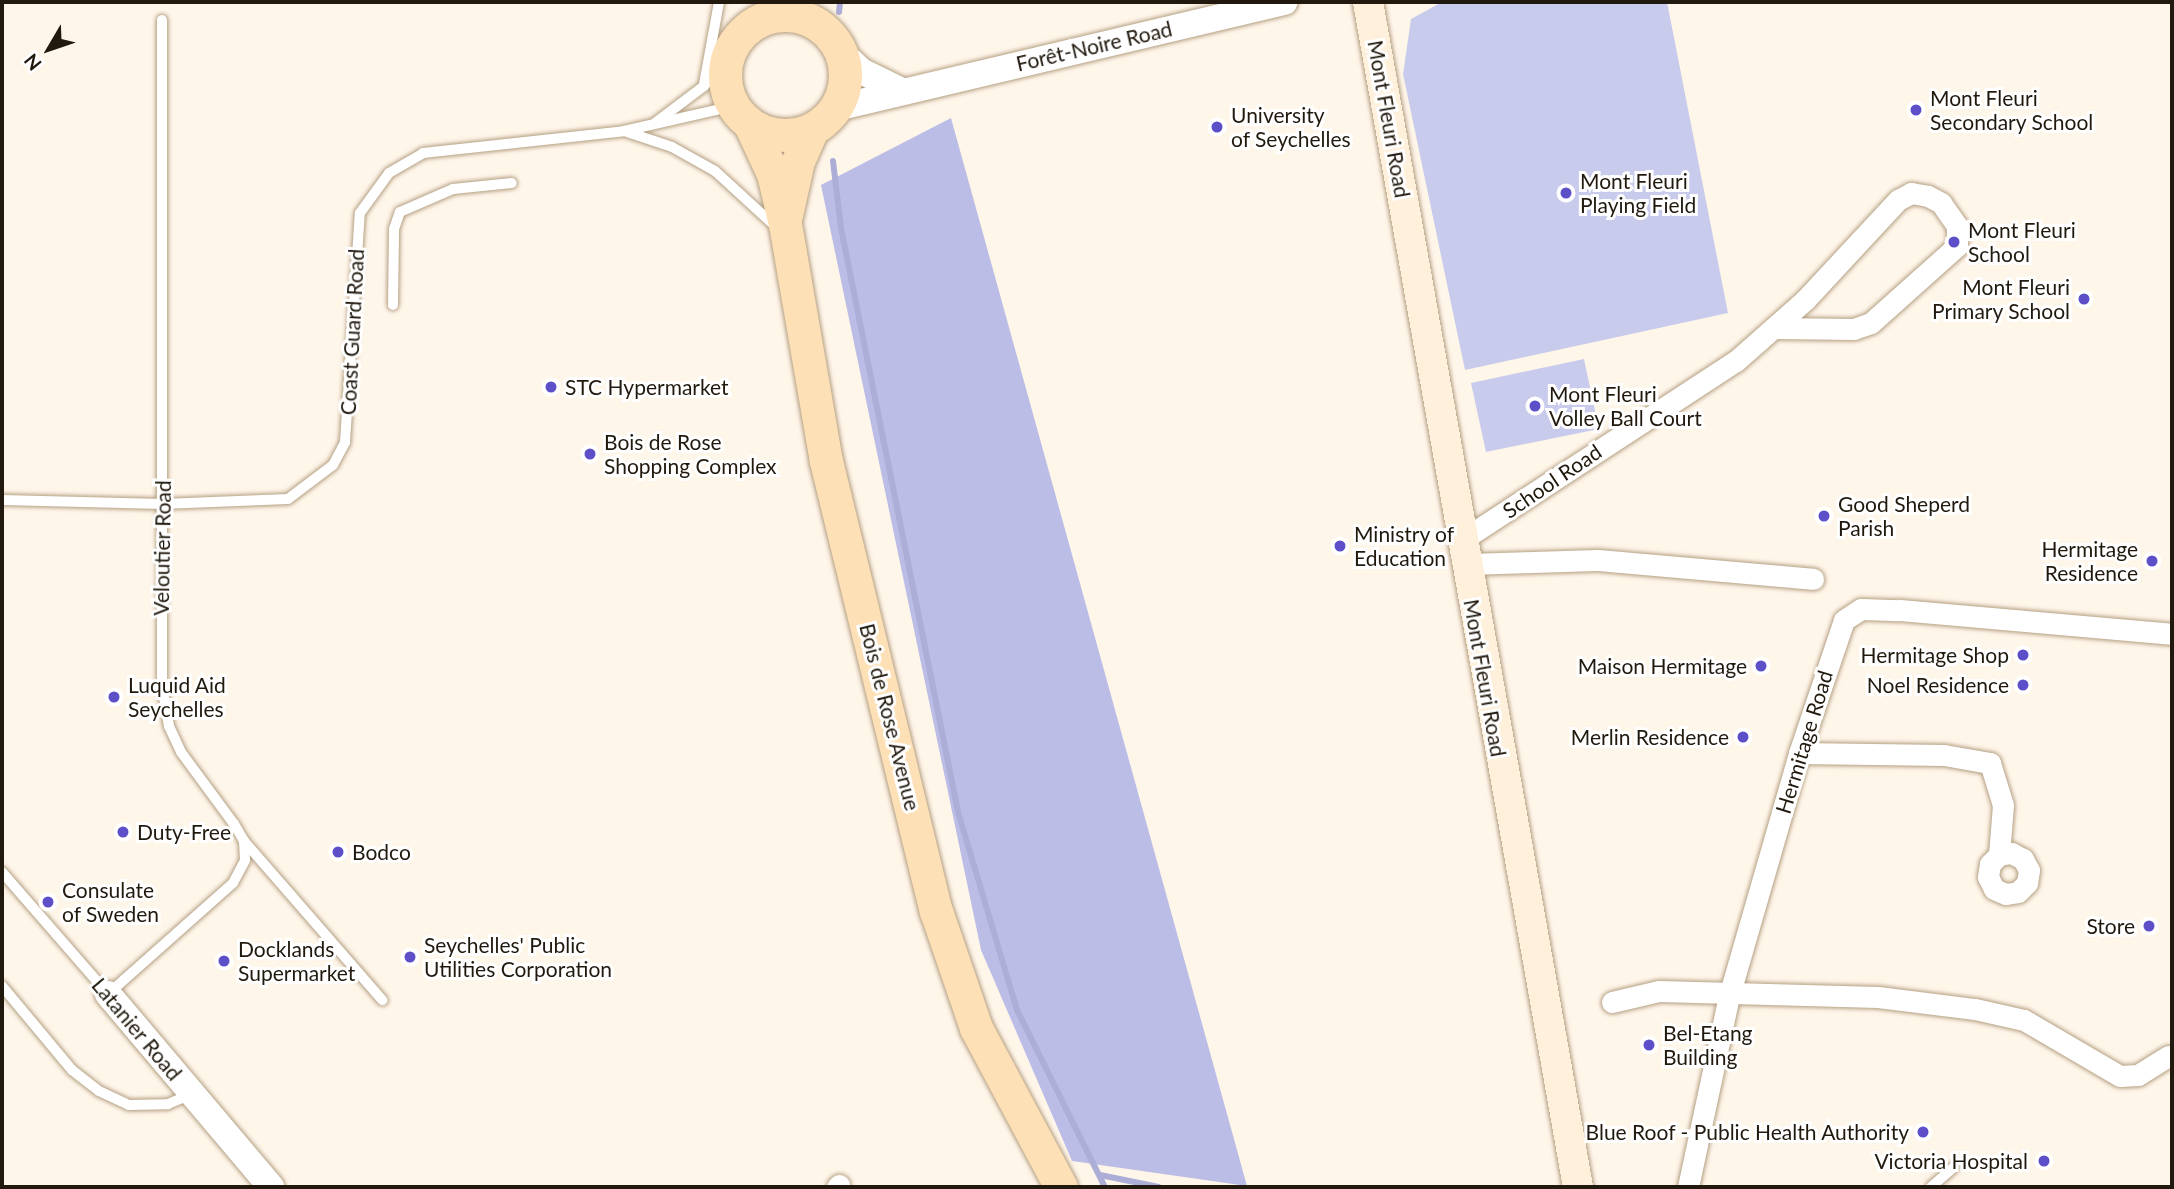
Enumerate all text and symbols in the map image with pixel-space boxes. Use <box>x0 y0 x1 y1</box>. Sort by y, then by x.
north arrow <box>14 14 84 84</box>
street label: Forêt-Noire Road <box>1014 16 1174 76</box>
street label: Mont Fleuri Road <box>1363 38 1415 200</box>
text: N <box>19 50 46 75</box>
place label: Mont Fleuri Secondary School <box>1930 85 2094 135</box>
place label: University of Seychelles <box>1231 102 1351 152</box>
marker: Mont Fleuri Secondary School <box>1908 102 1924 118</box>
marker: University of Seychelles <box>1209 119 1225 135</box>
place label: Mont Fleuri Playing Field <box>1580 168 1696 218</box>
marker: Mont Fleuri Playing Field <box>1558 185 1574 201</box>
place label: Mont Fleuri School <box>1968 217 2076 267</box>
marker: Mont Fleuri School <box>1946 234 1962 250</box>
street label: Coast Guard Road <box>335 248 369 416</box>
place label: Mont Fleuri Primary School <box>1932 274 2070 324</box>
marker: Mont Fleuri Primary School <box>2076 291 2092 307</box>
place label: STC Hypermarket <box>565 374 729 400</box>
marker: STC Hypermarket <box>543 379 559 395</box>
place label: Mont Fleuri Volley Ball Court <box>1549 381 1702 431</box>
marker: Mont Fleuri Volley Ball Court <box>1527 398 1543 414</box>
place label: Bois de Rose Shopping Complex <box>604 429 777 479</box>
street label: School Road <box>1498 439 1606 523</box>
marker: Bois de Rose Shopping Complex <box>582 446 598 462</box>
street label: Veloutier Road <box>148 480 176 616</box>
place label: Good Sheperd Parish <box>1838 491 1970 541</box>
marker: Good Sheperd Parish <box>1816 508 1832 524</box>
place label: Ministry of Education <box>1354 521 1455 571</box>
place label: Hermitage Residence <box>2041 536 2138 586</box>
marker: Ministry of Education <box>1332 538 1348 554</box>
marker: Hermitage Residence <box>2144 553 2160 569</box>
street label: Mont Fleuri Road <box>1459 597 1511 759</box>
street label: Bois de Rose Avenue <box>854 621 926 813</box>
place label: Hermitage Shop <box>1860 642 2009 668</box>
marker: Hermitage Shop <box>2015 647 2031 663</box>
place label: Maison Hermitage <box>1578 653 1747 679</box>
marker: Maison Hermitage <box>1753 658 1769 674</box>
street label: Hermitage Road <box>1770 667 1838 817</box>
place label: Luquid Aid Seychelles <box>128 672 227 722</box>
place label: Noel Residence <box>1867 672 2009 698</box>
marker: Noel Residence <box>2015 677 2031 693</box>
marker: Luquid Aid Seychelles <box>106 689 122 705</box>
place label: Merlin Residence <box>1571 724 1729 750</box>
marker: Merlin Residence <box>1735 729 1751 745</box>
place label: Duty-Free <box>137 819 231 845</box>
marker: Duty-Free <box>115 824 131 840</box>
place label: Bodco <box>352 839 411 865</box>
marker: Bodco <box>330 844 346 860</box>
place label: Consulate of Sweden <box>62 877 159 927</box>
marker: Consulate of Sweden <box>40 894 56 910</box>
place label: Store <box>2086 913 2135 939</box>
marker: Store <box>2141 918 2157 934</box>
place label: Seychelles' Public Utilities Corporation <box>424 932 612 982</box>
place label: Docklands Supermarket <box>238 936 355 986</box>
marker: Seychelles' Public Utilities Corporation <box>402 949 418 965</box>
marker: Docklands Supermarket <box>216 953 232 969</box>
street label: Latanier Road <box>87 972 187 1086</box>
place label: Bel-Etang Building <box>1663 1020 1753 1070</box>
marker: Bel-Etang Building <box>1641 1037 1657 1053</box>
place label: Blue Roof - Public Health Authority <box>1584 1119 1909 1145</box>
marker: Blue Roof - Public Health Authority <box>1915 1124 1931 1140</box>
place label: Victoria Hospital <box>1874 1148 2028 1174</box>
marker: Victoria Hospital <box>2034 1151 2054 1171</box>

